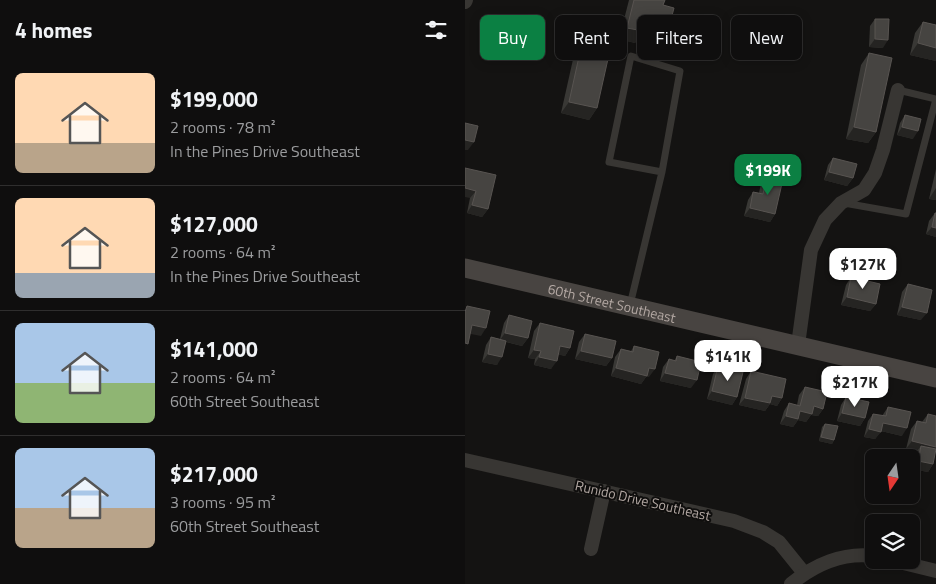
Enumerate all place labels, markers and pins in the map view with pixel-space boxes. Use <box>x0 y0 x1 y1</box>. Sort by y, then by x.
pin: $199K <box>733 154 803 196</box>
pin: $127K <box>828 248 898 290</box>
pin: $141K <box>693 340 763 382</box>
pin: $217K <box>820 366 890 408</box>

